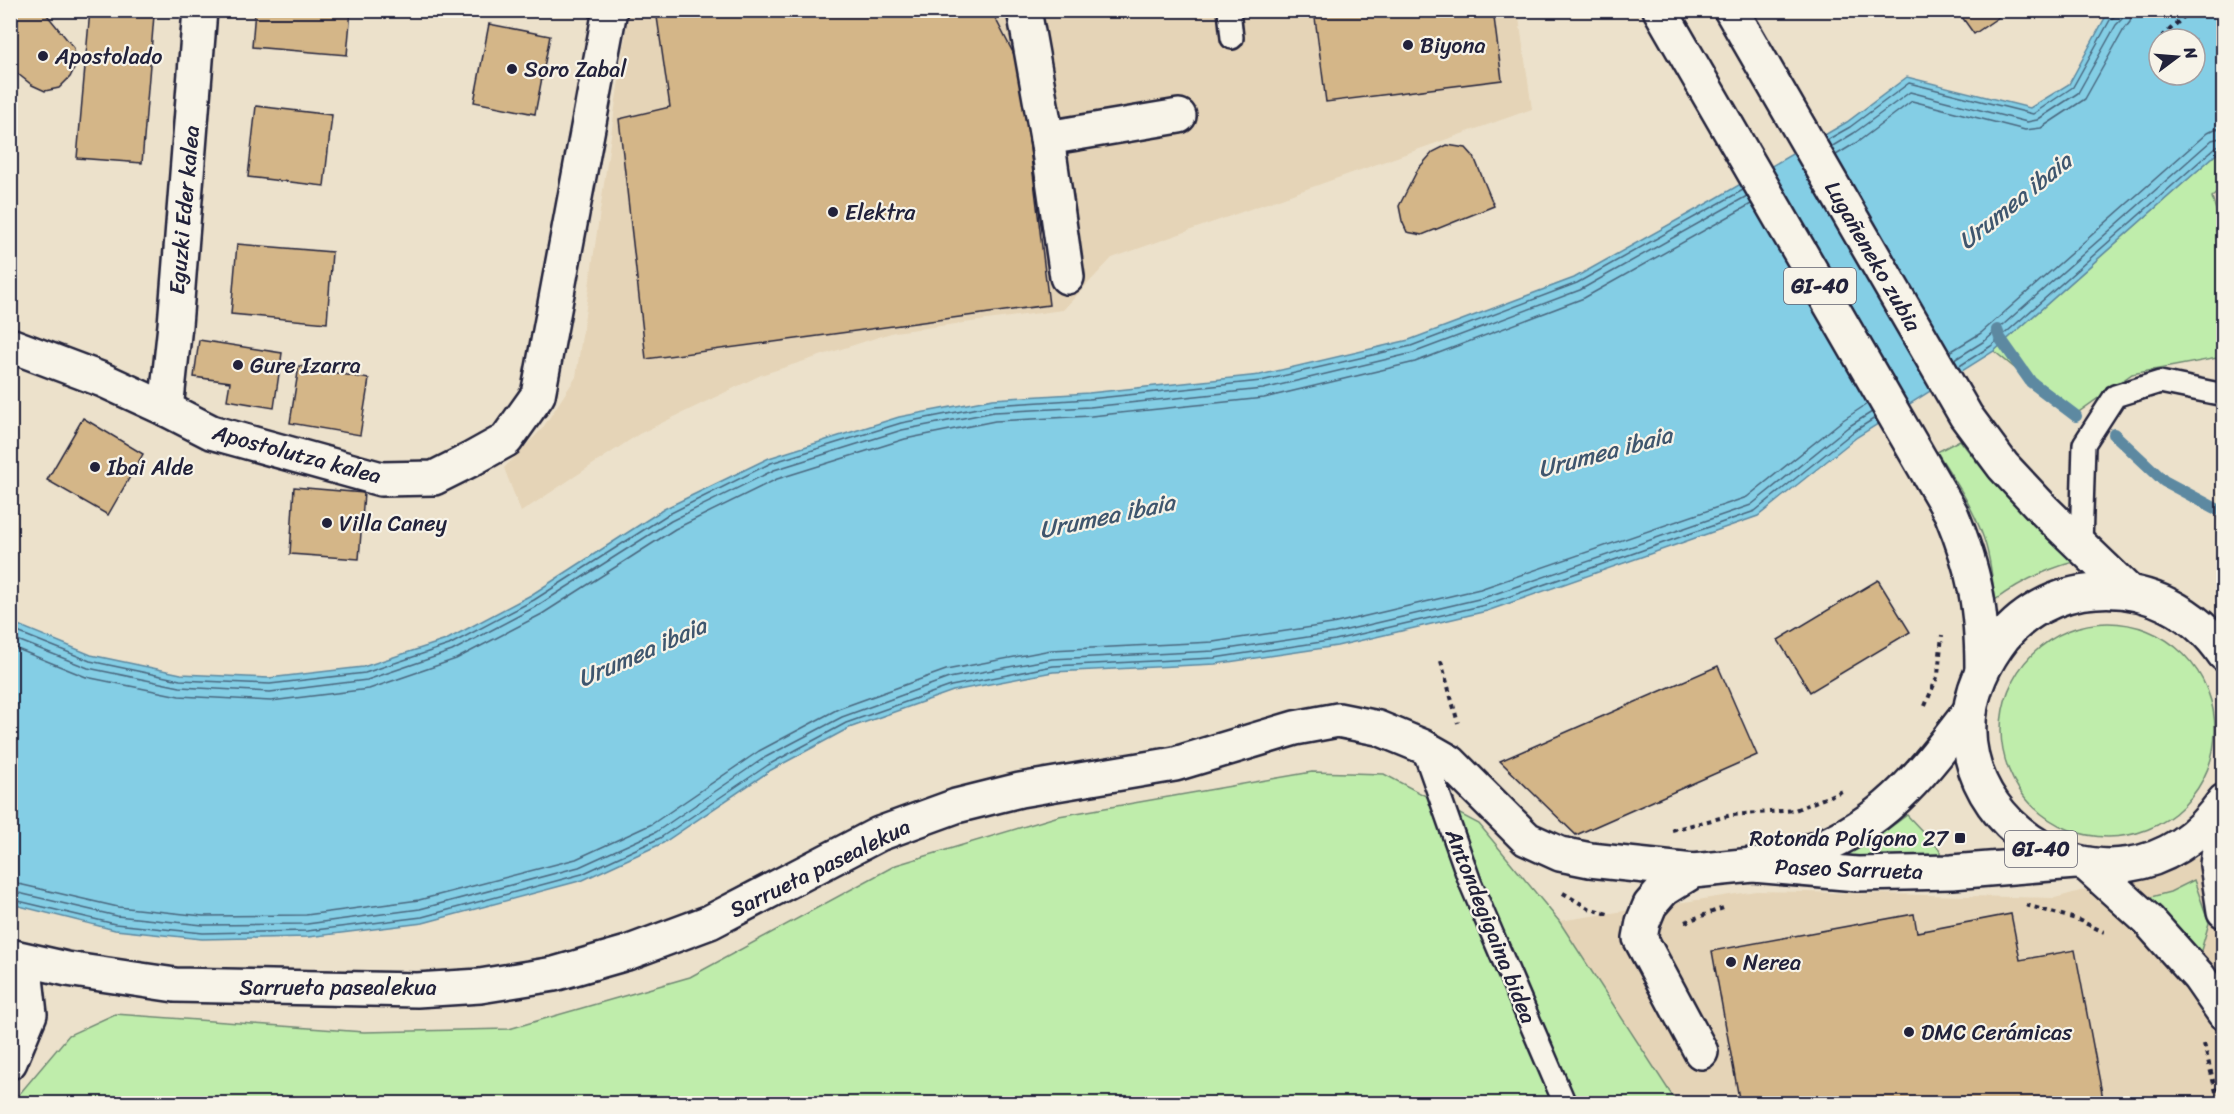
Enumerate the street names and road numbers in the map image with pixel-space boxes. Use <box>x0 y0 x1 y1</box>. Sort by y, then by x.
street label: Eguzki Eder kalea <box>157 124 211 296</box>
street label: Lugañeneko zubia <box>1814 173 1933 340</box>
road number: GI-40 <box>1784 268 1856 304</box>
street label: Apostolutza kalea <box>207 413 386 495</box>
street label: Sarrueta pasealekua <box>723 807 917 929</box>
street label: Antondegigaina bidea <box>1434 821 1548 1030</box>
road number: GI-40 <box>2005 831 2077 867</box>
street label: Paseo Sarrueta <box>1774 847 1924 891</box>
street label: Sarrueta pasealekua <box>239 968 437 1007</box>

